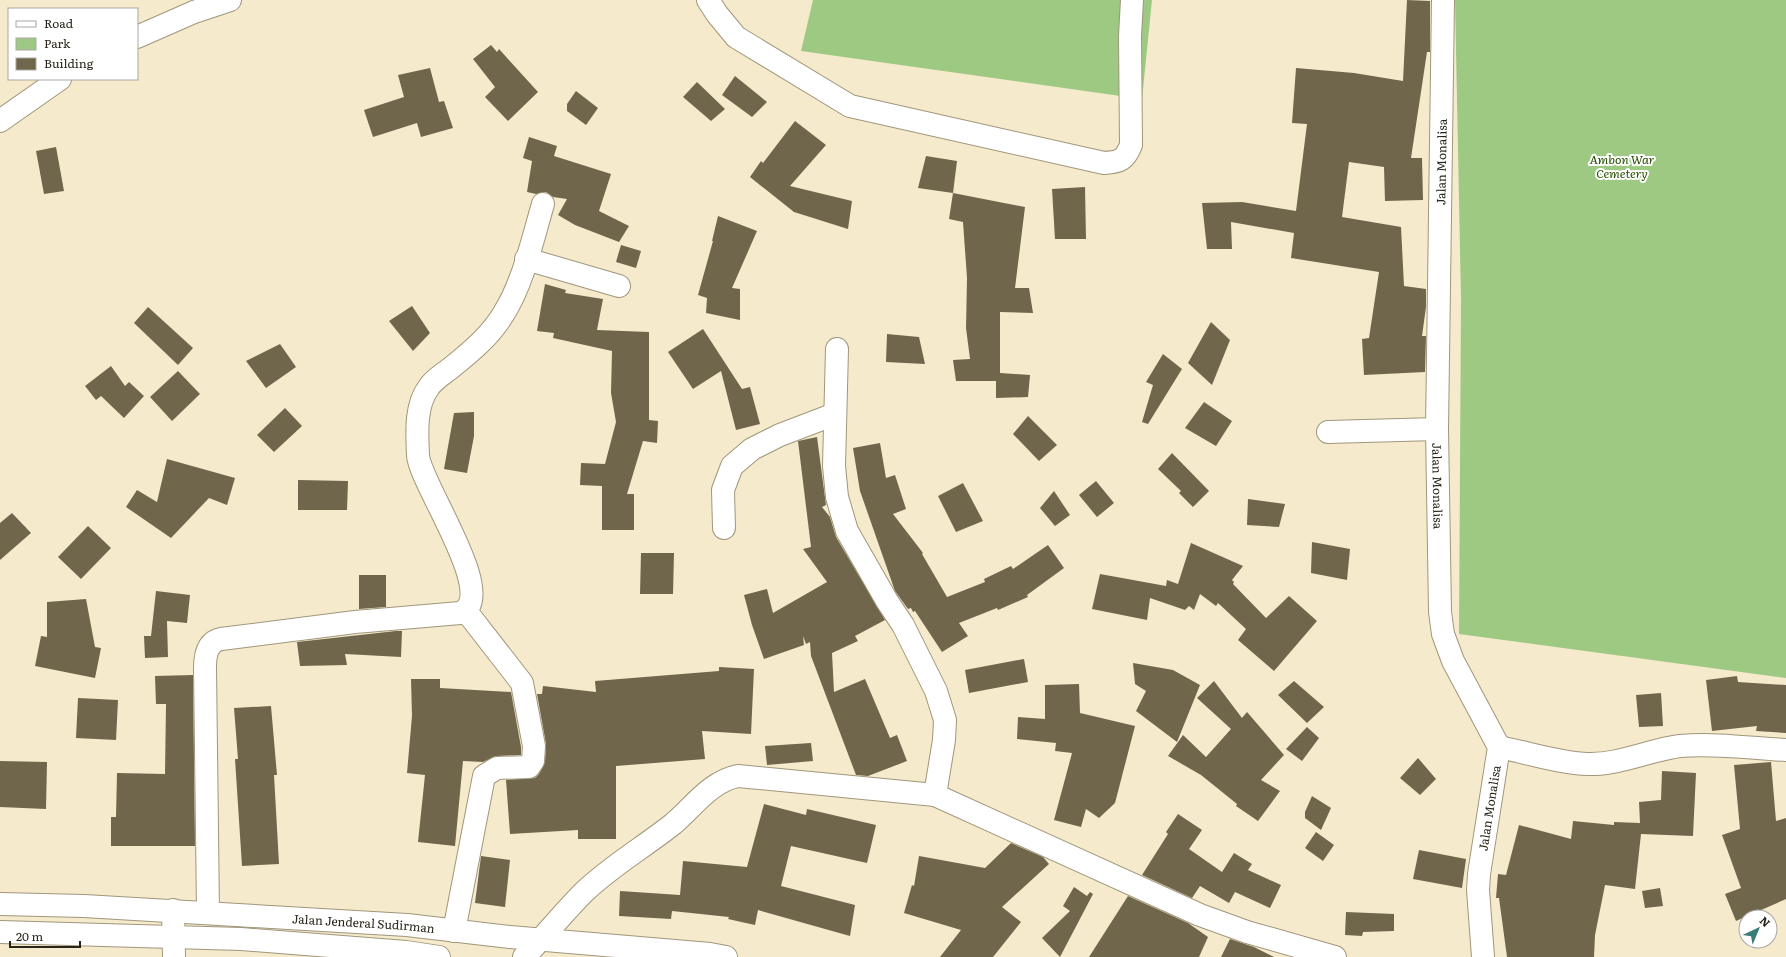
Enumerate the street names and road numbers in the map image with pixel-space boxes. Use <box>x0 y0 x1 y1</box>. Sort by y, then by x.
street label: Jalan Monalisa <box>1431 118 1451 205</box>
street label: Jalan Monalisa <box>1428 443 1448 530</box>
street label: Jalan Monalisa <box>1473 763 1505 852</box>
street label: Jalan Jenderal Sudirman <box>291 909 436 937</box>

